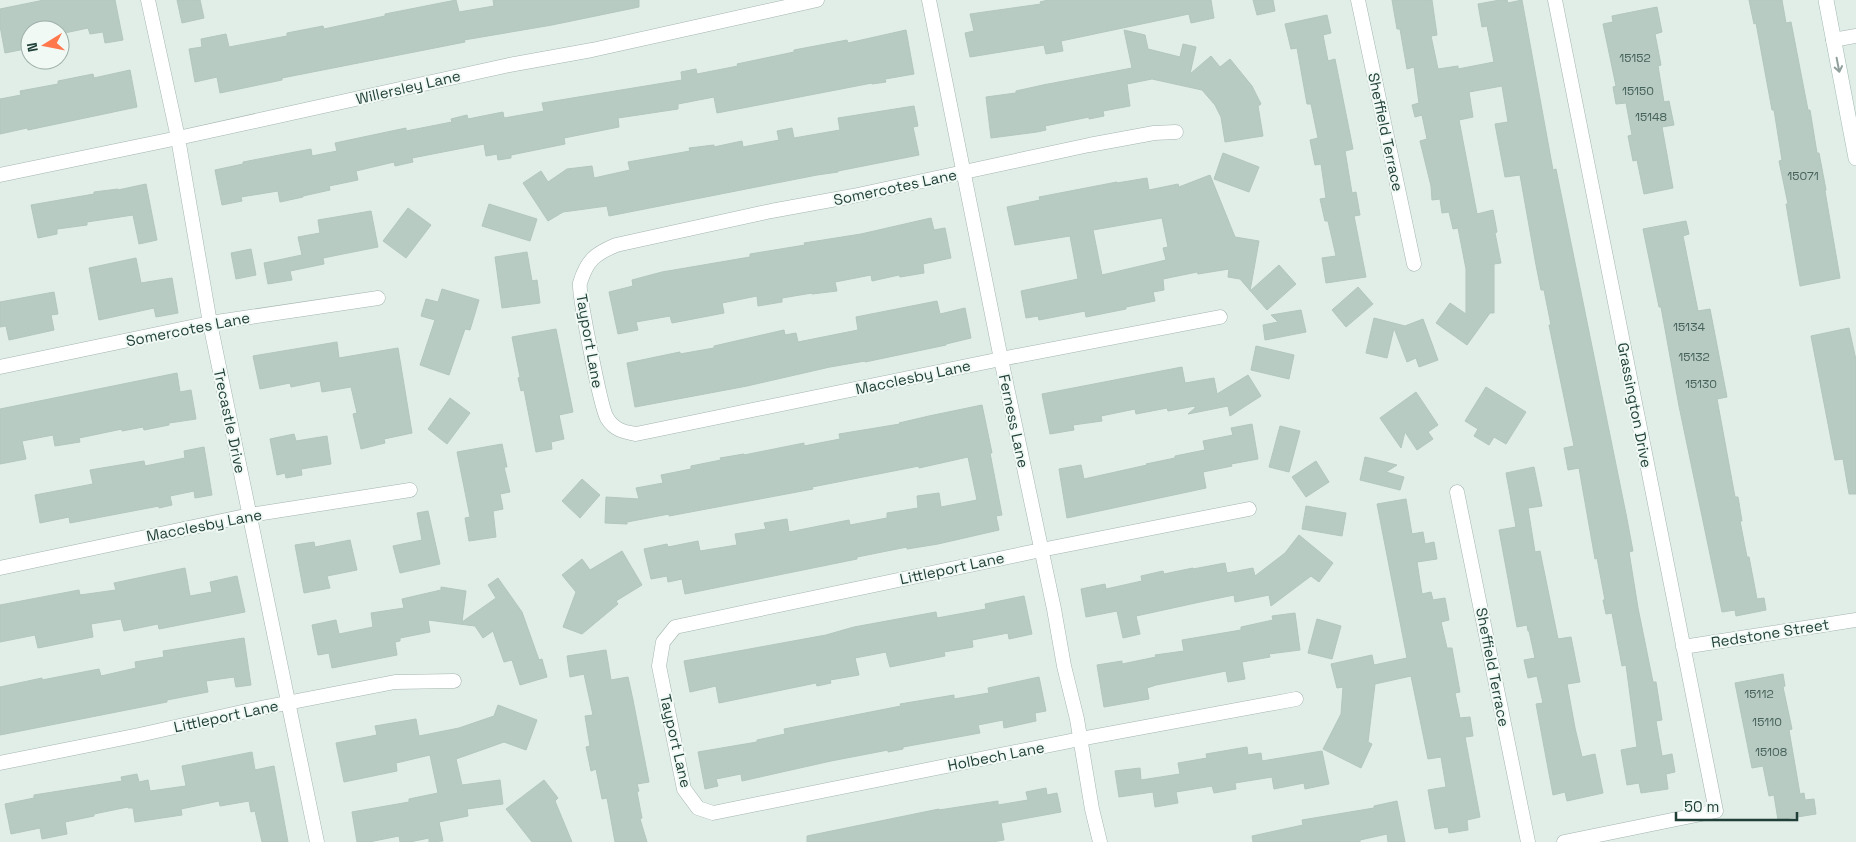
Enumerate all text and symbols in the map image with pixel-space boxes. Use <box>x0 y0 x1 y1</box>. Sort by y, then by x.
north arrow <box>20 20 70 70</box>
text: N <box>23 41 42 53</box>
house number: 15152 <box>1619 50 1651 66</box>
one-way arrow <box>1834 57 1844 73</box>
street label: Willersley Lane <box>354 66 462 108</box>
street label: Sheffield Terrace <box>1364 71 1408 193</box>
house number: 15150 <box>1622 83 1654 99</box>
house number: 15148 <box>1635 109 1667 125</box>
street label: Somercotes Lane <box>832 165 959 209</box>
house number: 15071 <box>1787 168 1819 184</box>
street label: Tayport Lane <box>572 292 608 390</box>
street label: Somercotes Lane <box>124 308 252 350</box>
house number: 15134 <box>1673 319 1705 335</box>
street label: Grassington Drive <box>1614 341 1656 469</box>
house number: 15132 <box>1678 349 1710 365</box>
street label: Macclesby Lane <box>854 355 972 398</box>
street label: Trecastle Drive <box>210 367 250 475</box>
street label: Ferness Lane <box>995 372 1033 470</box>
house number: 15130 <box>1685 376 1717 392</box>
street label: Macclesby Lane <box>145 504 264 546</box>
street label: Littleport Lane <box>898 548 1006 588</box>
street label: Sheffield Terrace <box>1472 606 1514 728</box>
street label: Redstone Street <box>1710 614 1831 652</box>
house number: 15112 <box>1744 686 1774 702</box>
street label: Tayport Lane <box>656 692 696 790</box>
street label: Littleport Lane <box>172 696 280 736</box>
house number: 15110 <box>1752 714 1782 730</box>
street label: Holbech Lane <box>946 737 1046 775</box>
house number: 15108 <box>1755 744 1787 760</box>
scale bar <box>1676 790 1797 822</box>
text: 50 m <box>1684 797 1719 816</box>

